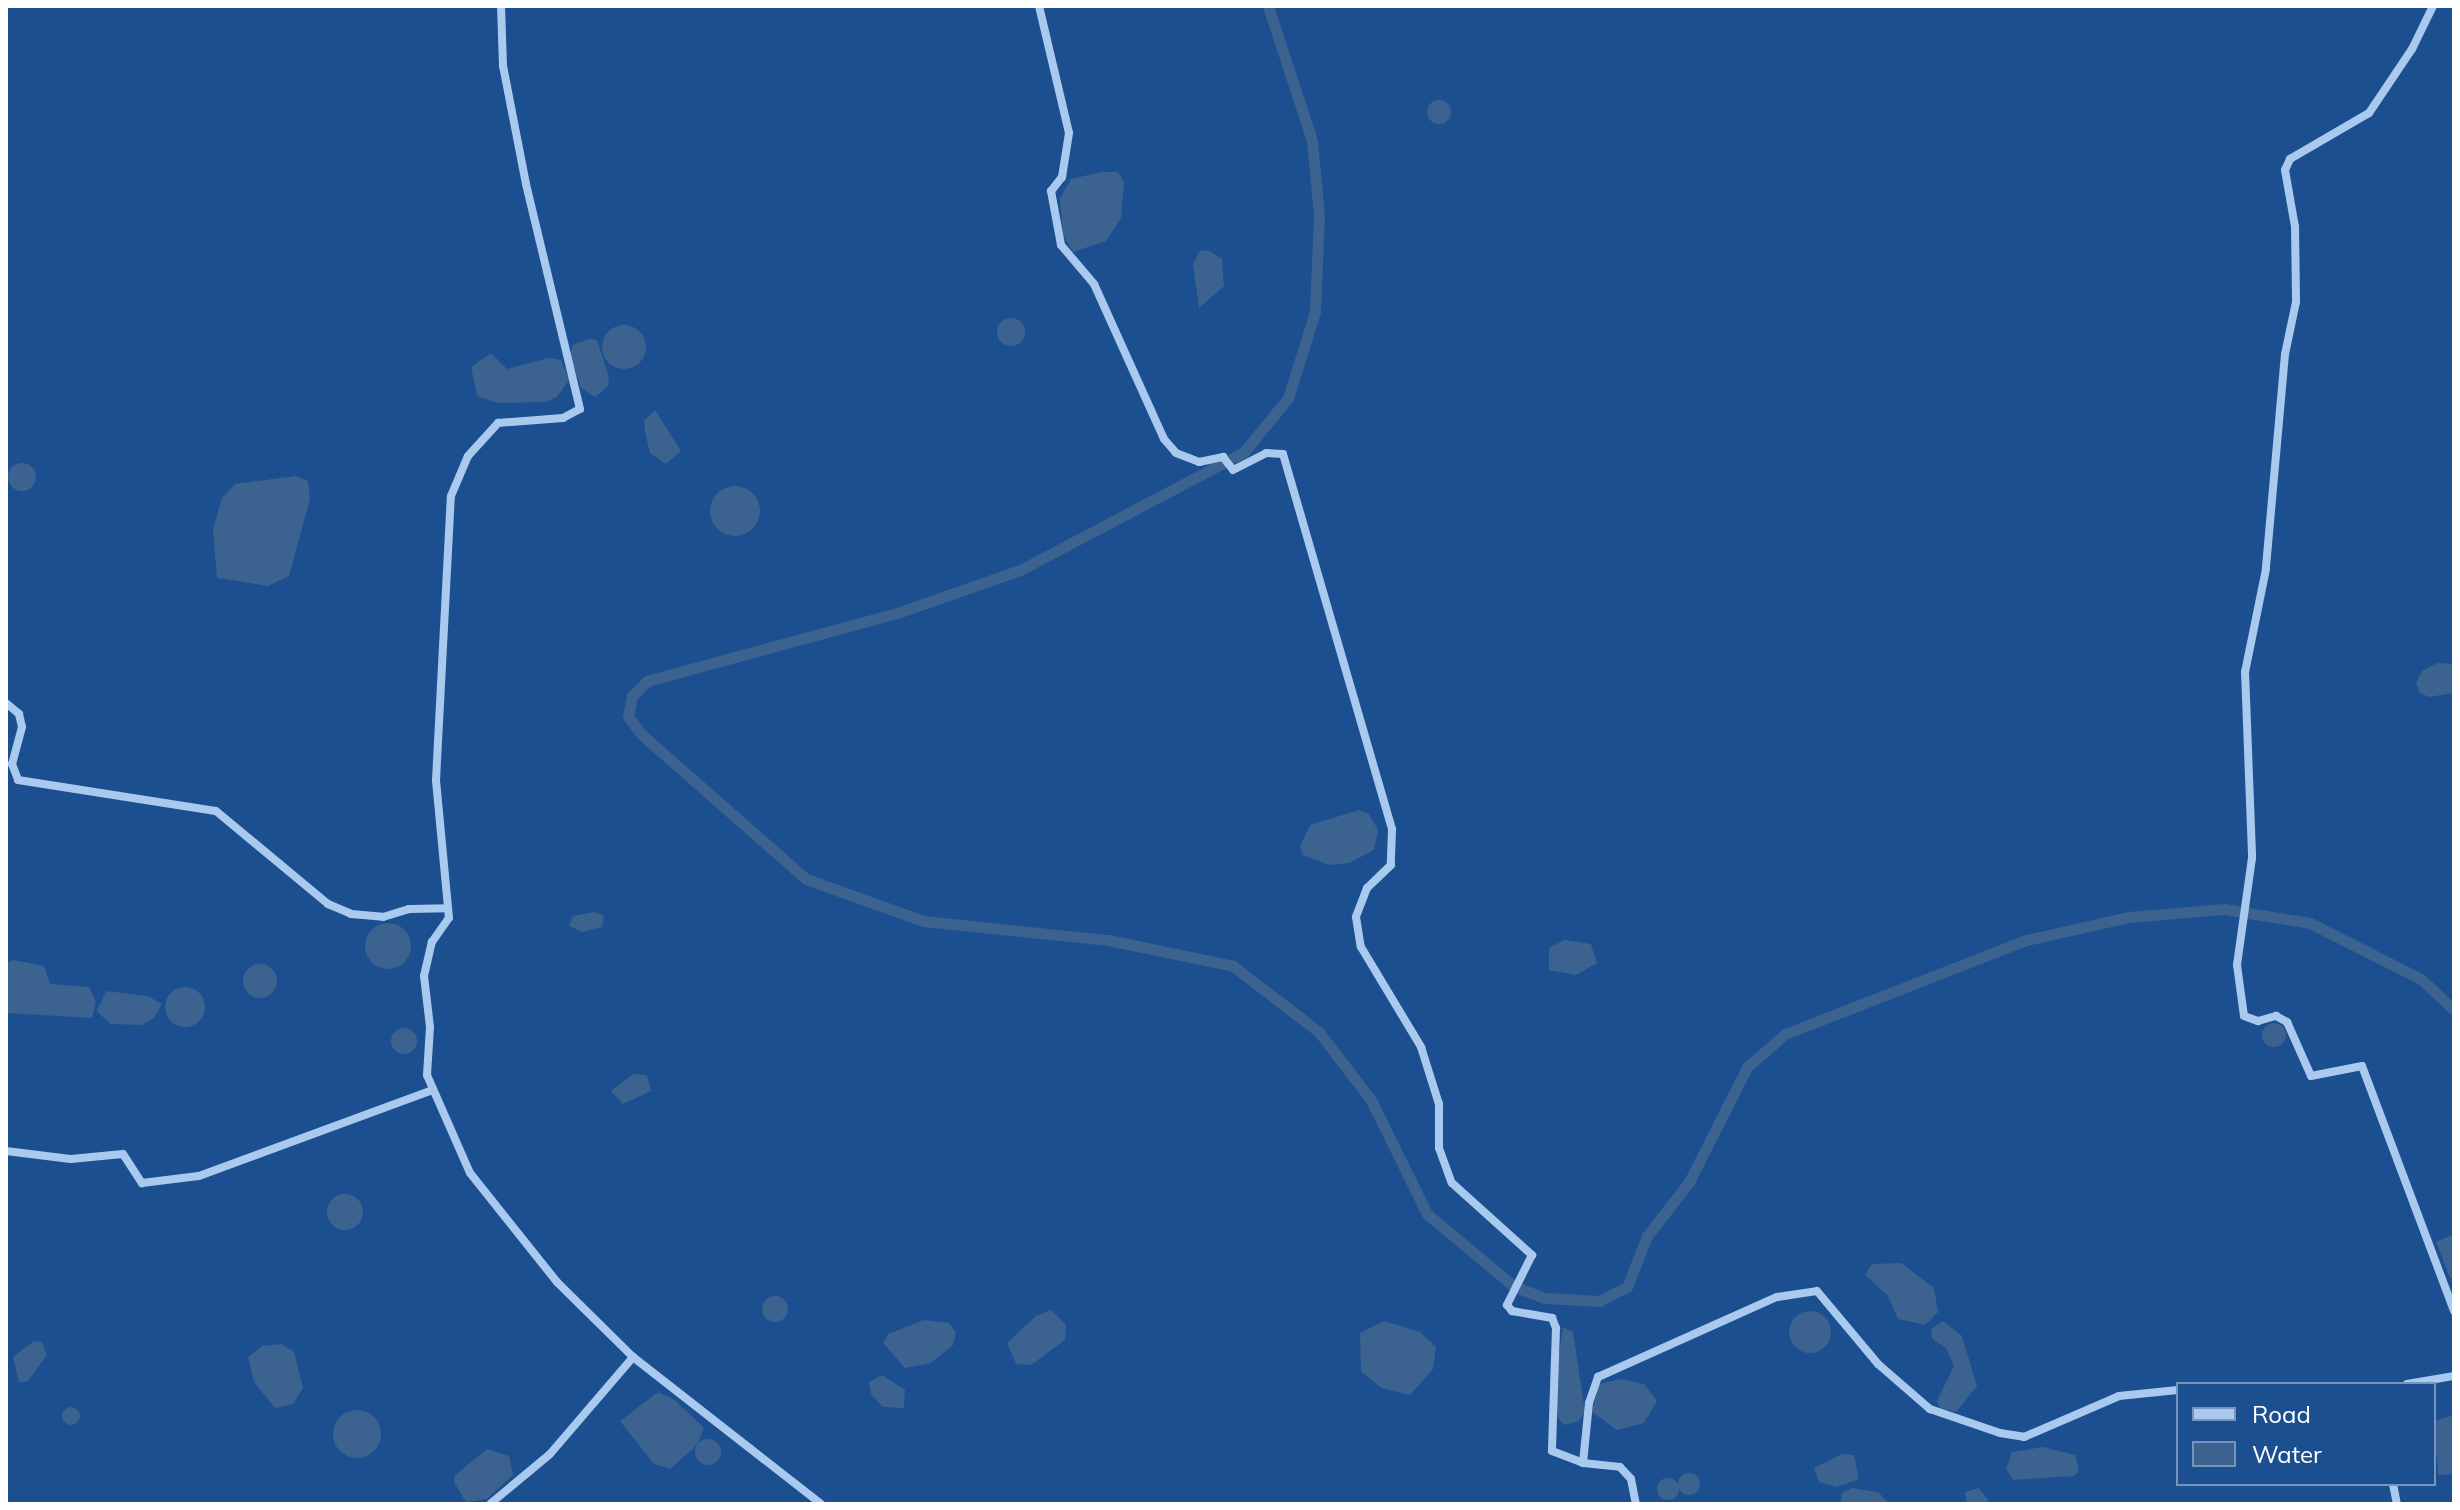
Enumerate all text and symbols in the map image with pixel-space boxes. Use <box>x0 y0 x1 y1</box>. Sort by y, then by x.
legend <box>2176 1382 2436 1486</box>
text: Road <box>2252 1399 2311 1429</box>
text: Water <box>2252 1439 2322 1469</box>

